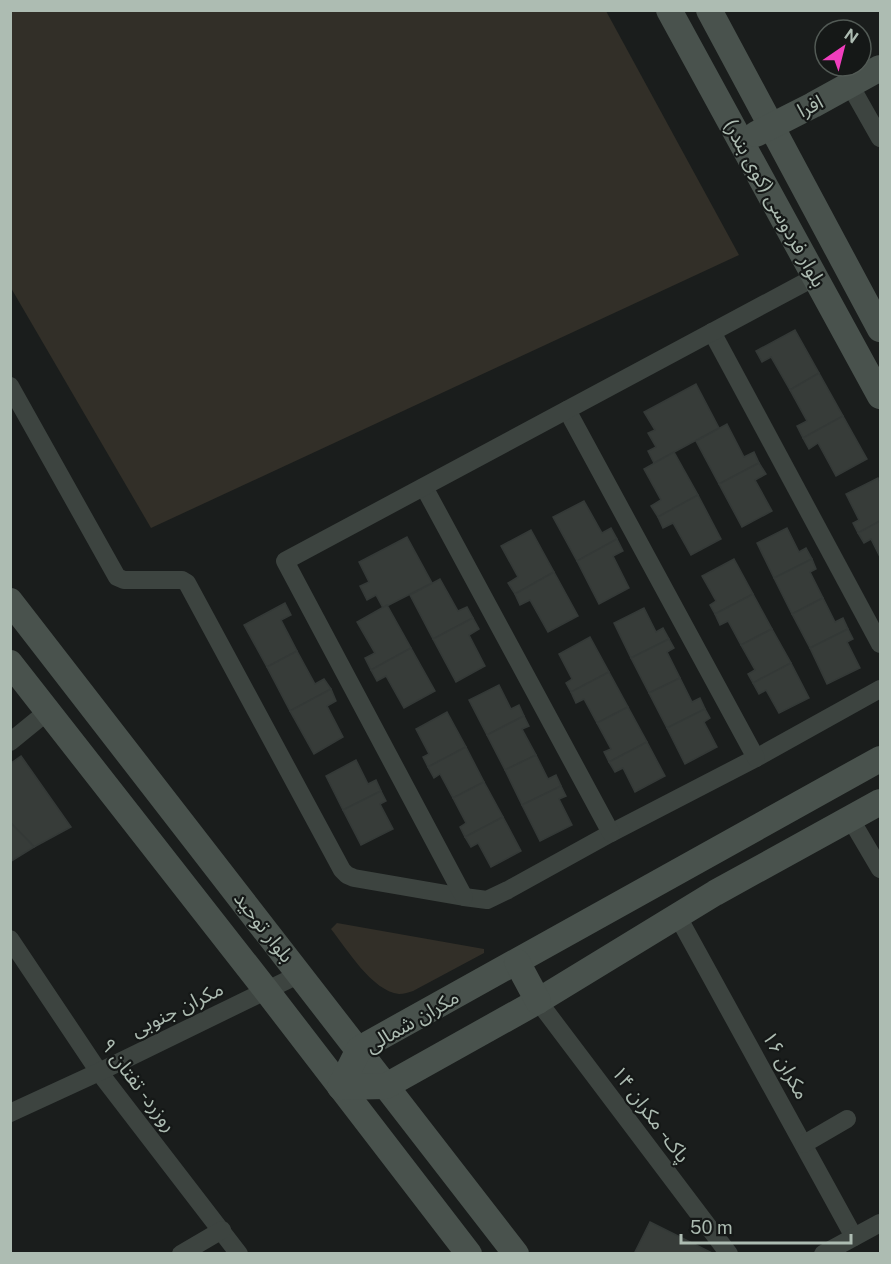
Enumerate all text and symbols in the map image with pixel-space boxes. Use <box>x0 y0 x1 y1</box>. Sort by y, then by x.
north arrow <box>813 18 873 78</box>
text: N <box>841 25 862 47</box>
street label: افرا <box>793 89 827 123</box>
street label: بلوار فردوسی (کوی بندر) <box>719 115 831 291</box>
street label: بلوار توحید <box>229 887 299 967</box>
street label: مکران جنوبی <box>127 976 227 1042</box>
street label: مکران شمالی <box>361 985 463 1057</box>
street label: مکران ۱۶ <box>757 1027 815 1103</box>
street label: روزرد - تفتان ۹ <box>96 1034 182 1136</box>
street label: پاک - مکران ۱۴ <box>606 1061 695 1168</box>
scale bar <box>681 1207 850 1245</box>
text: 50 m <box>690 1217 733 1238</box>

